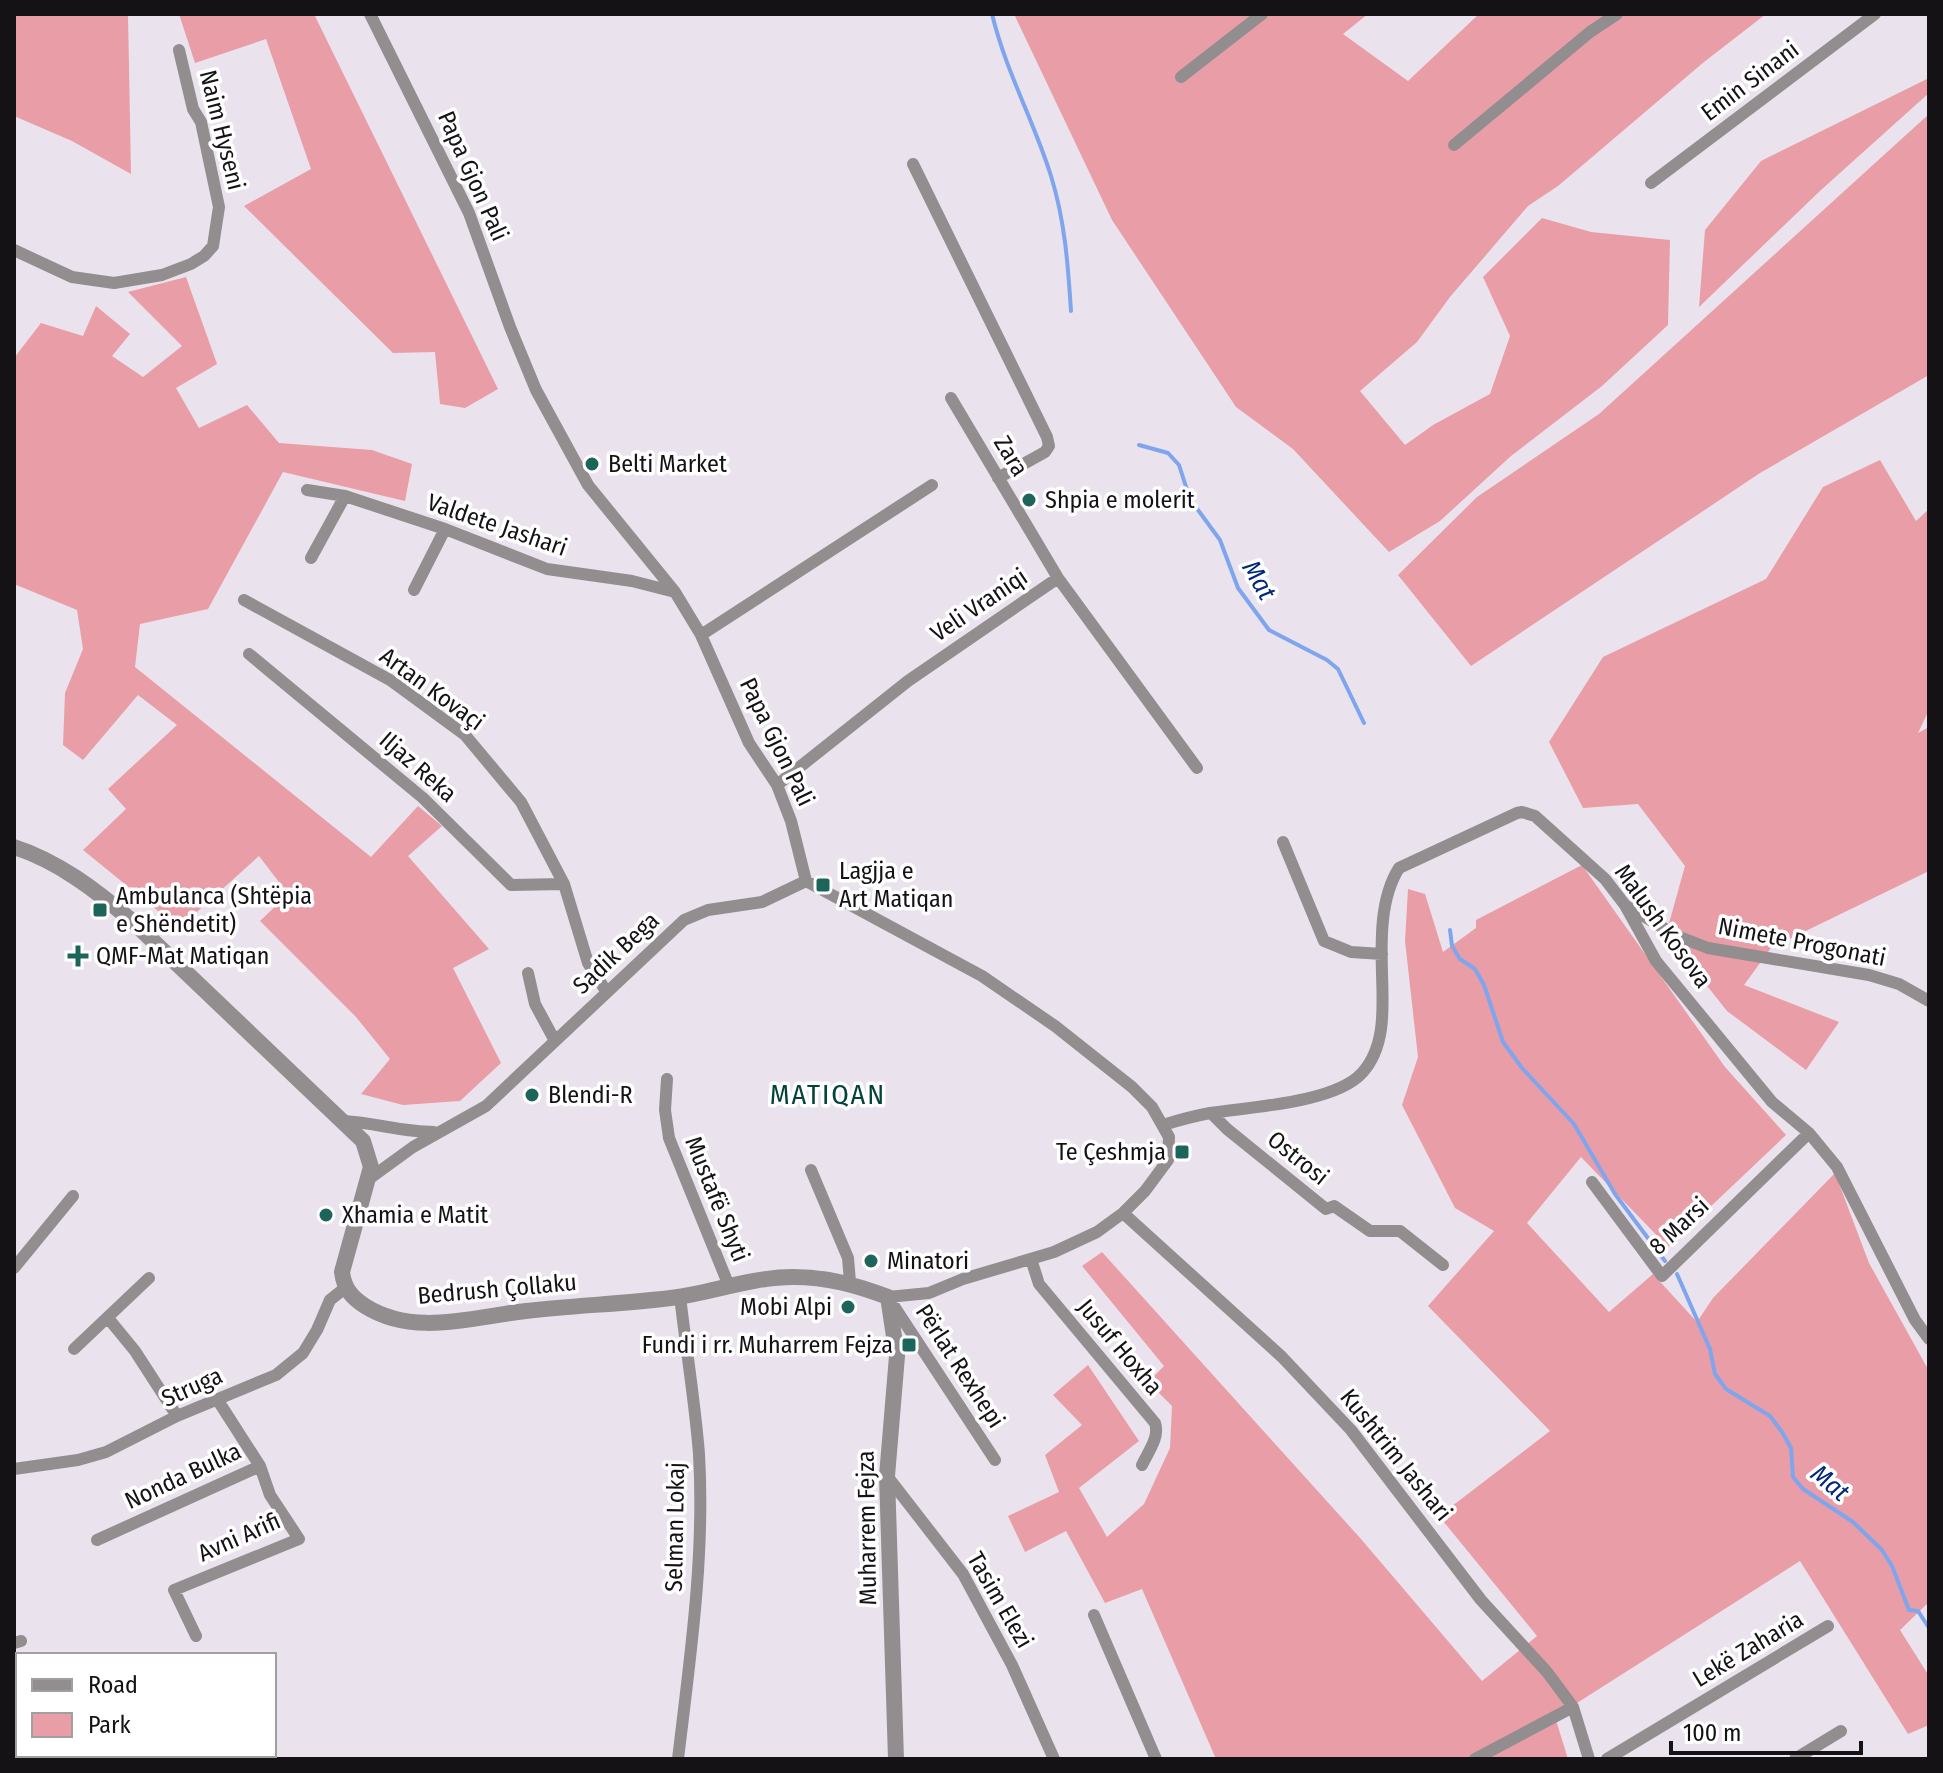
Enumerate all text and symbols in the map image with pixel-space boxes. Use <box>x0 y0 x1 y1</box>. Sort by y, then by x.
street label: Emin Sinani <box>1696 35 1804 127</box>
street label: Naim Hyseni <box>194 67 250 193</box>
street label: Papa Gjon Pali <box>432 107 514 245</box>
street label: Zara <box>988 431 1034 481</box>
place label: Belti Market <box>608 450 727 478</box>
marker: Belti Market <box>583 455 601 473</box>
place label: Shpia e molerit <box>1045 486 1195 514</box>
street label: Valdete Jashari <box>423 488 571 562</box>
marker: Shpia e molerit <box>1020 491 1038 509</box>
water label: Mat <box>1235 555 1283 606</box>
street label: Veli Vraniqi <box>925 563 1033 647</box>
street label: Artan Kovaçi <box>374 642 490 736</box>
street label: Papa Gjon Pali <box>734 673 820 811</box>
street label: Iljaz Reka <box>374 726 462 808</box>
place label: Lagjja e Art Matiqan <box>839 857 953 913</box>
street label: Malush Kosova <box>1609 859 1717 993</box>
marker: Lagjja e Art Matiqan <box>814 876 832 894</box>
place label: Ambulanca (Shtëpia e Shëndetit) <box>116 882 312 938</box>
marker: Ambulanca (Shtëpia e Shëndetit) <box>91 901 109 919</box>
street label: Sadik Bega <box>567 906 665 1000</box>
street label: Nimete Progonati <box>1716 912 1888 972</box>
place label: QMF-Mat Matiqan <box>96 942 269 970</box>
marker: QMF-Mat Matiqan <box>67 945 89 967</box>
district label: MATIQAN <box>770 1078 886 1111</box>
place label: Blendi-R <box>548 1081 633 1109</box>
marker: Blendi-R <box>523 1086 541 1104</box>
street label: Ostrosi <box>1262 1125 1334 1191</box>
street label: Mustafë Shyti <box>679 1132 755 1266</box>
place label: Te Çeshmja <box>1056 1138 1166 1166</box>
marker: Te Çeshmja <box>1173 1143 1191 1161</box>
street label: 8 Marsi <box>1644 1192 1714 1260</box>
place label: Xhamia e Matit <box>342 1201 488 1229</box>
marker: Xhamia e Matit <box>317 1206 335 1224</box>
place label: Minatori <box>887 1247 969 1275</box>
marker: Minatori <box>862 1252 880 1270</box>
street label: Bedrush Çollaku <box>416 1268 578 1310</box>
place label: Mobi Alpi <box>740 1293 832 1321</box>
street label: Jusuf Hoxha <box>1072 1293 1168 1401</box>
marker: Mobi Alpi <box>839 1298 857 1316</box>
street label: Përlat Rexhepi <box>910 1299 1010 1433</box>
place label: Fundi i rr. Muharrem Fejza <box>642 1331 893 1359</box>
marker: Fundi i rr. Muharrem Fejza <box>900 1336 918 1354</box>
street label: Struga <box>157 1361 227 1413</box>
street label: Kushtrim Jashari <box>1334 1383 1458 1527</box>
street label: Nonda Bulka <box>121 1437 245 1515</box>
street label: Muharrem Fejza <box>852 1450 882 1606</box>
water label: Mat <box>1805 1458 1856 1508</box>
street label: Selman Lokaj <box>660 1462 690 1592</box>
street label: Avni Arifi <box>193 1506 285 1568</box>
street label: Tasim Elezi <box>961 1547 1039 1653</box>
street label: Lekë Zaharia <box>1688 1605 1808 1693</box>
legend <box>16 1653 276 1757</box>
text: Road <box>88 1671 138 1699</box>
scale bar <box>1671 1705 1861 1755</box>
text: Park <box>88 1711 131 1739</box>
text: 100 m <box>1683 1719 1741 1747</box>

